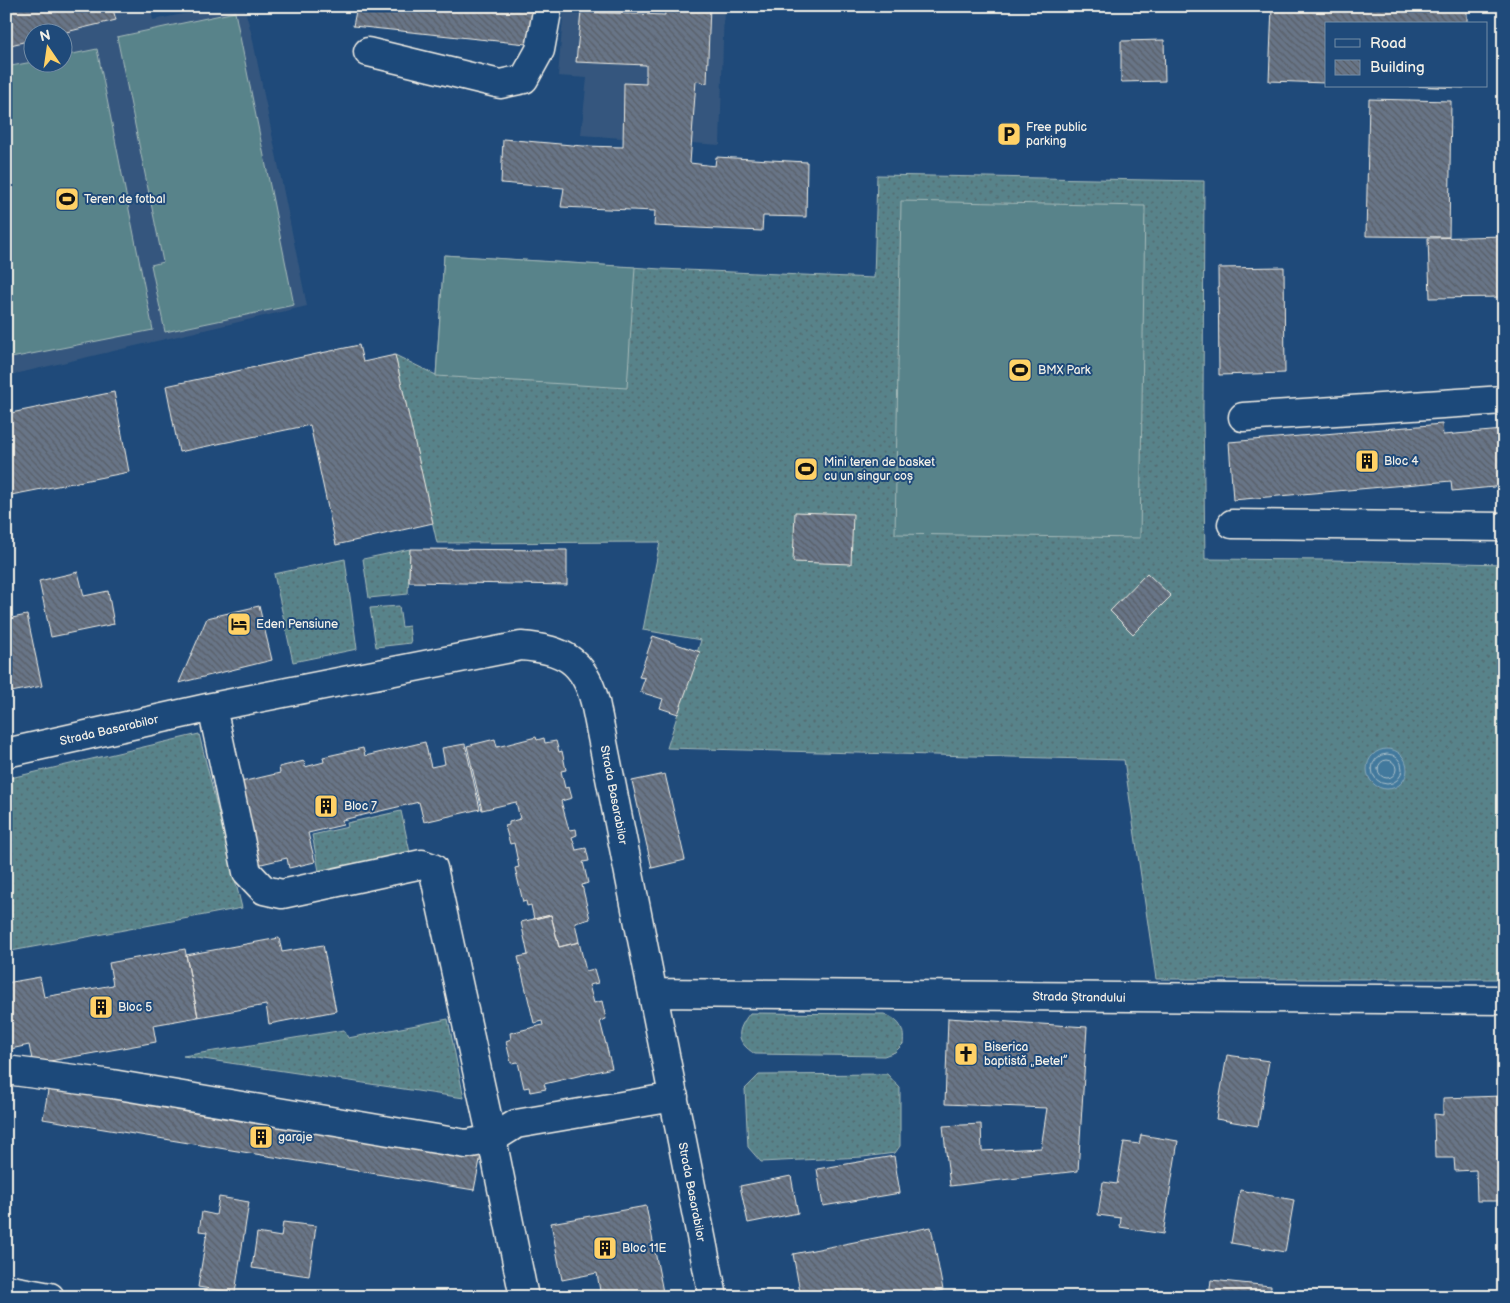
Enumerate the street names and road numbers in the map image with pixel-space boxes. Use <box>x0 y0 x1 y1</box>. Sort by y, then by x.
street label: Strada Basarabilor <box>58 712 160 749</box>
street label: Strada Basarabilor <box>597 744 631 847</box>
street label: Strada Ștrandului <box>1032 989 1126 1006</box>
street label: Strada Basarabilor <box>675 1141 709 1244</box>

